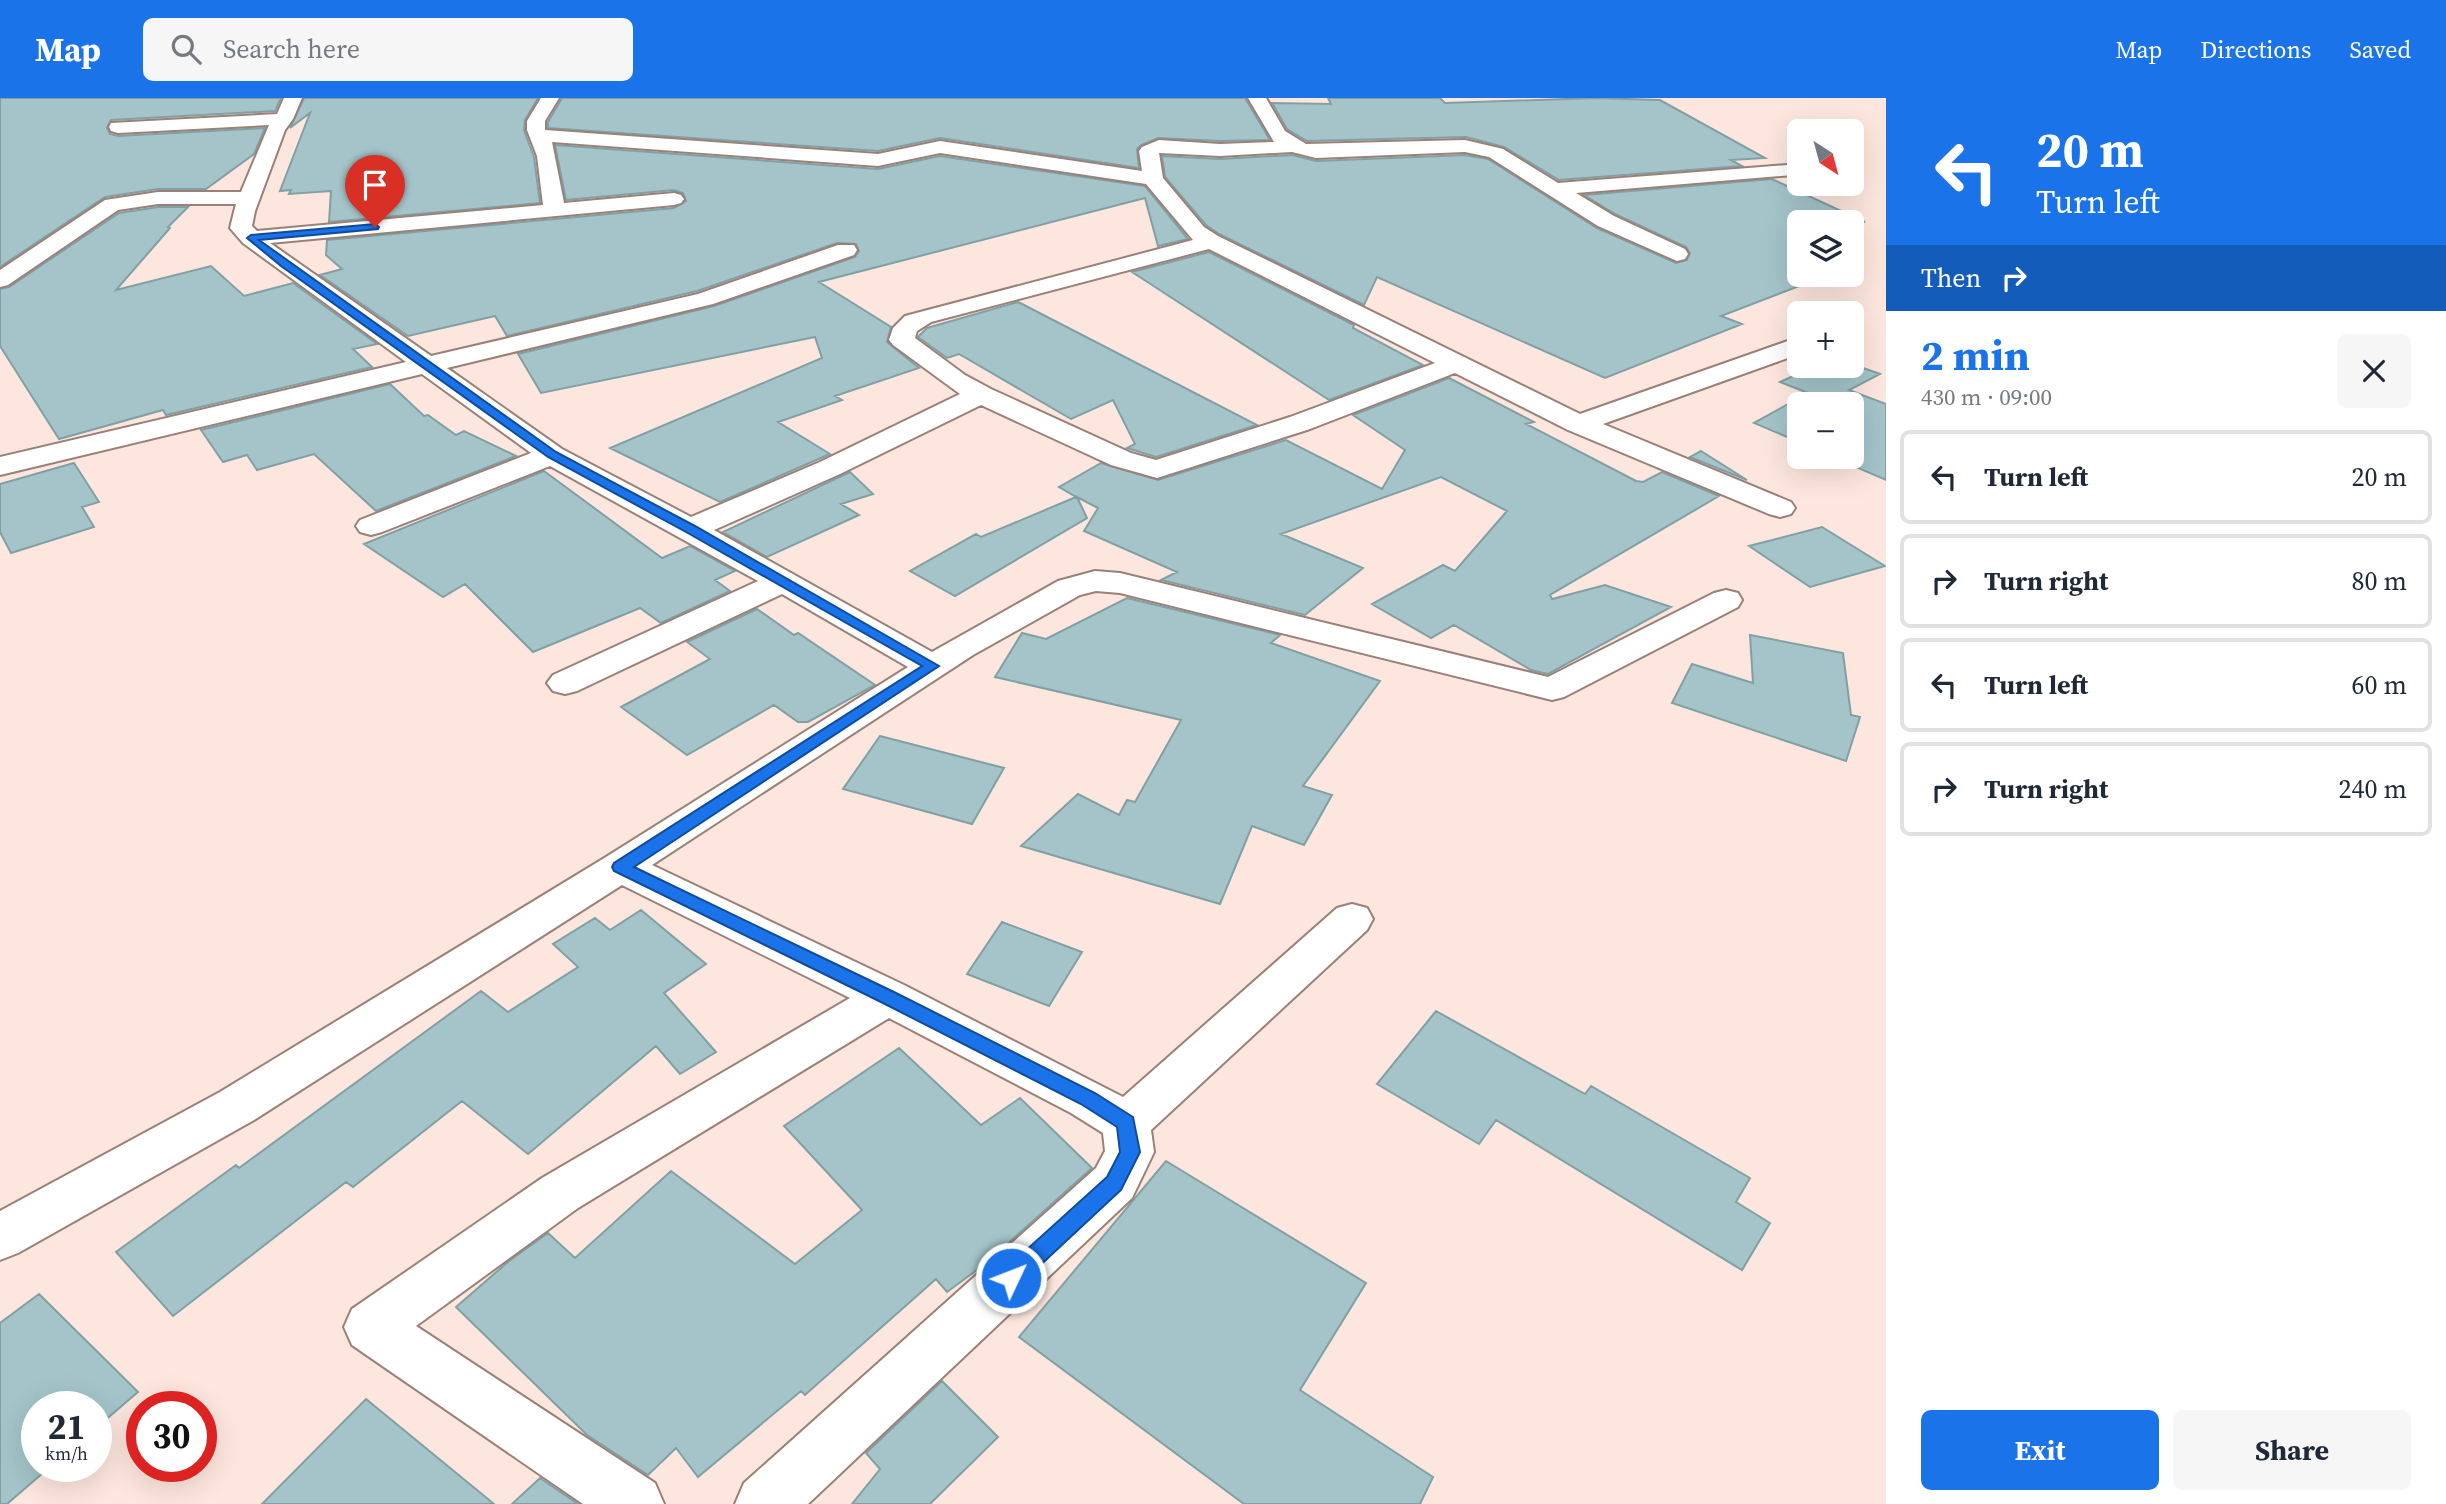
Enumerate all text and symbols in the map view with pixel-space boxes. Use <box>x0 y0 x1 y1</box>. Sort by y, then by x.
search box <box>143 18 633 81</box>
text: Map <box>35 27 101 72</box>
icon: search <box>167 30 205 68</box>
text: Search here <box>223 31 360 67</box>
text: Map <box>2115 33 2162 66</box>
text: Directions <box>2200 33 2311 66</box>
text: Saved <box>2349 33 2411 66</box>
text: 20 m <box>2036 116 2144 183</box>
north arrow <box>1787 119 1864 196</box>
map controls <box>1787 119 1864 469</box>
icon: left <box>1921 126 2012 217</box>
pin <box>345 155 405 227</box>
icon: arrive <box>356 166 394 204</box>
text: Turn left <box>2036 180 2160 224</box>
button: layers <box>1787 210 1864 287</box>
icon: right <box>1995 259 2033 297</box>
text: Then <box>1921 260 1981 296</box>
button: + <box>1787 301 1864 378</box>
text: 2 min <box>1921 326 2030 384</box>
button: close <box>2337 334 2411 408</box>
text: 430 m · 09:00 <box>1921 381 2052 413</box>
button: − <box>1787 392 1864 469</box>
icon: left <box>1925 458 1963 496</box>
text: Turn left <box>1984 459 2088 495</box>
text: 20 m <box>2352 459 2407 495</box>
icon: right <box>1925 562 1963 600</box>
text: Turn right <box>1984 563 2108 599</box>
text: 80 m <box>2352 563 2407 599</box>
icon: left <box>1925 666 1963 704</box>
text: Turn left <box>1984 667 2088 703</box>
text: 60 m <box>2352 667 2407 703</box>
icon: right <box>1925 770 1963 808</box>
text: Turn right <box>1984 771 2108 807</box>
text: 240 m <box>2339 771 2407 807</box>
position arrow <box>974 1241 1048 1315</box>
speed limit sign: 30 <box>126 1391 217 1482</box>
text: 21 <box>48 1403 85 1451</box>
button: Exit <box>1921 1410 2159 1490</box>
button: Share <box>2173 1410 2411 1490</box>
text: km/h <box>45 1441 88 1466</box>

